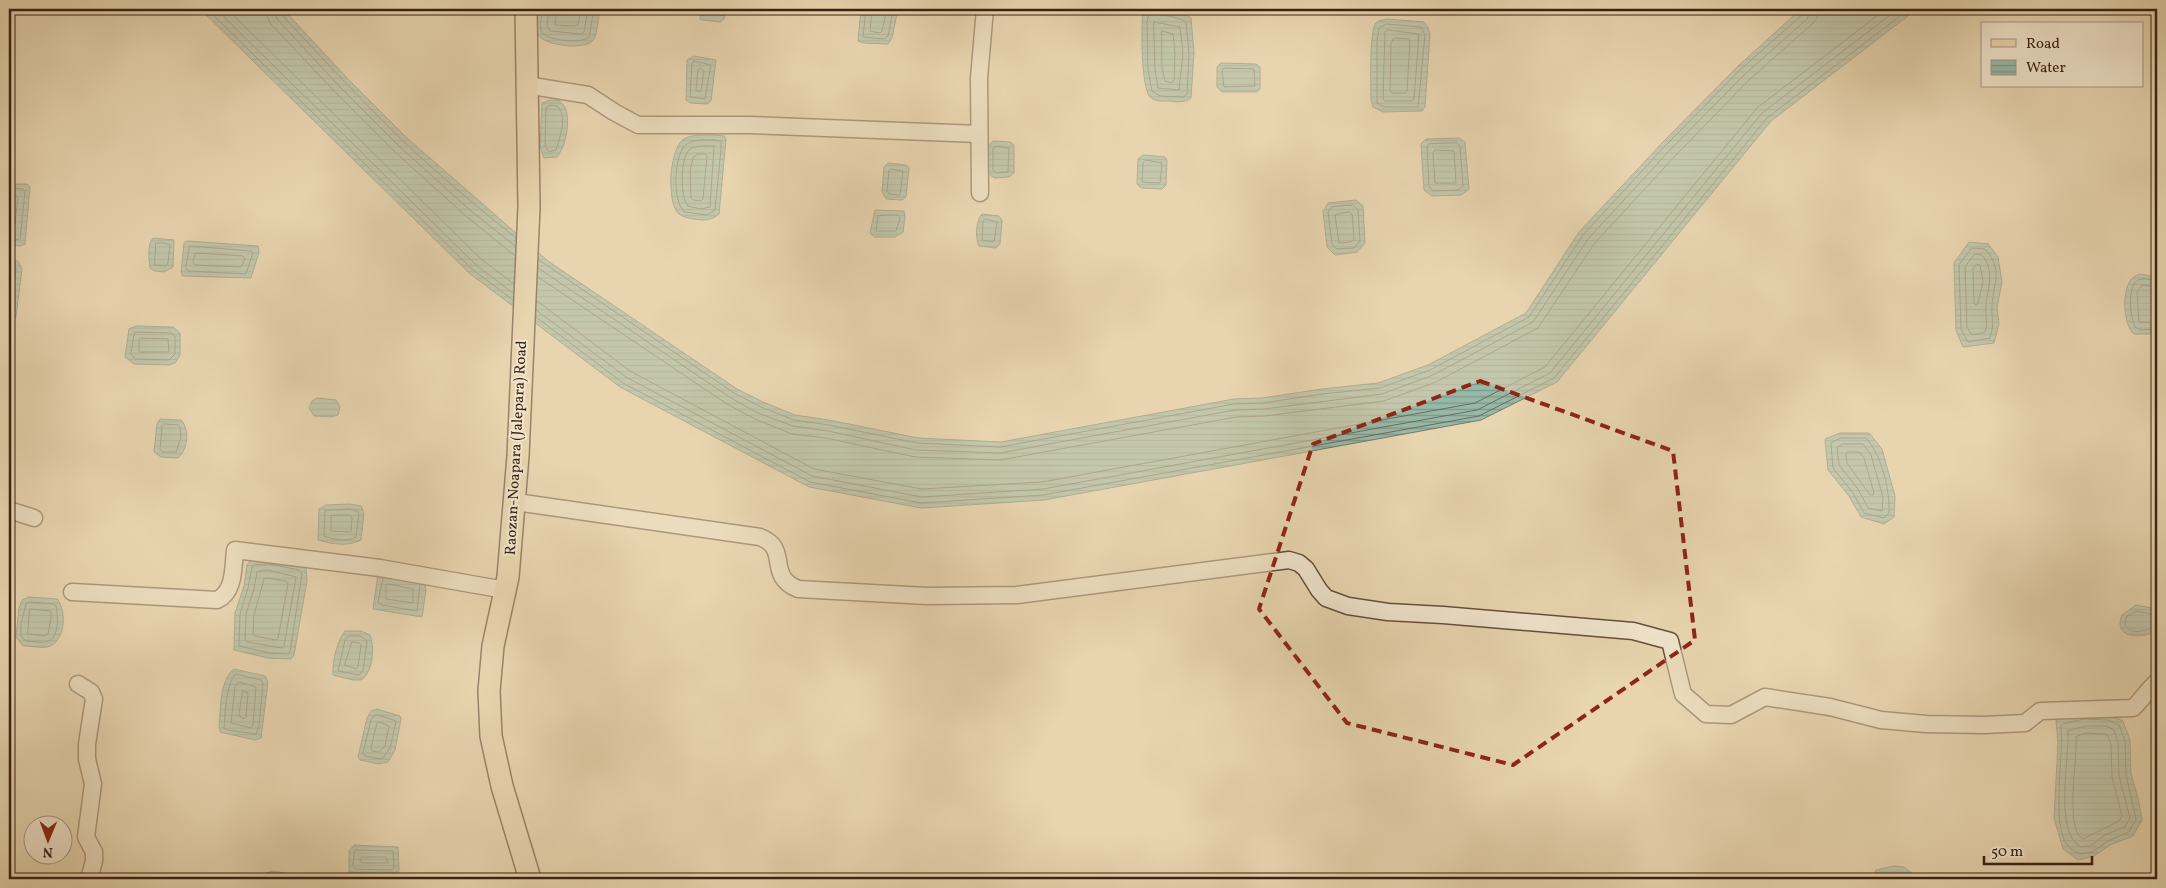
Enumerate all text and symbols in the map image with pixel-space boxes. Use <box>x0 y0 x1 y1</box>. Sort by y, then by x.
legend <box>1981 22 2144 88</box>
text: Road <box>2026 34 2060 55</box>
text: Water <box>2026 58 2066 79</box>
street label: Raozan-Noapara (Jalepara) Road <box>501 340 533 556</box>
north arrow <box>22 816 72 866</box>
scale bar <box>1984 833 2091 865</box>
text: N <box>43 842 53 861</box>
text: 50 m <box>1991 842 2023 863</box>

